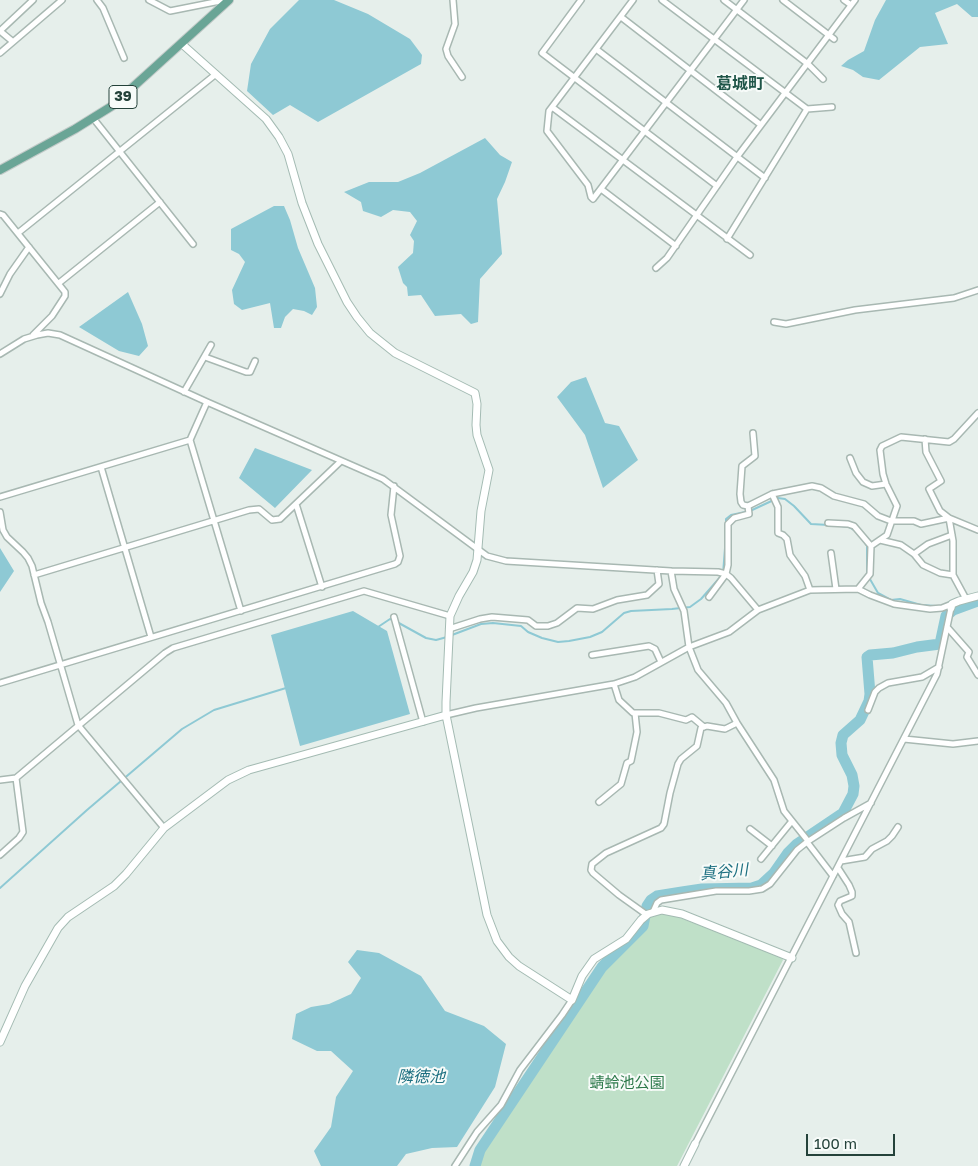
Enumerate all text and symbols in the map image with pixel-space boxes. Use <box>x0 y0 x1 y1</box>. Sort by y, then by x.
district label: 葛城町 <box>716 74 764 94</box>
road number: 39 <box>109 85 137 108</box>
water label: 真谷川 <box>699 860 749 884</box>
water label: 隣徳池 <box>397 1067 445 1087</box>
park label: 蜻蛉池公園 <box>590 1074 664 1092</box>
scale bar <box>808 1124 897 1156</box>
text: 100 m <box>814 1134 857 1152</box>

